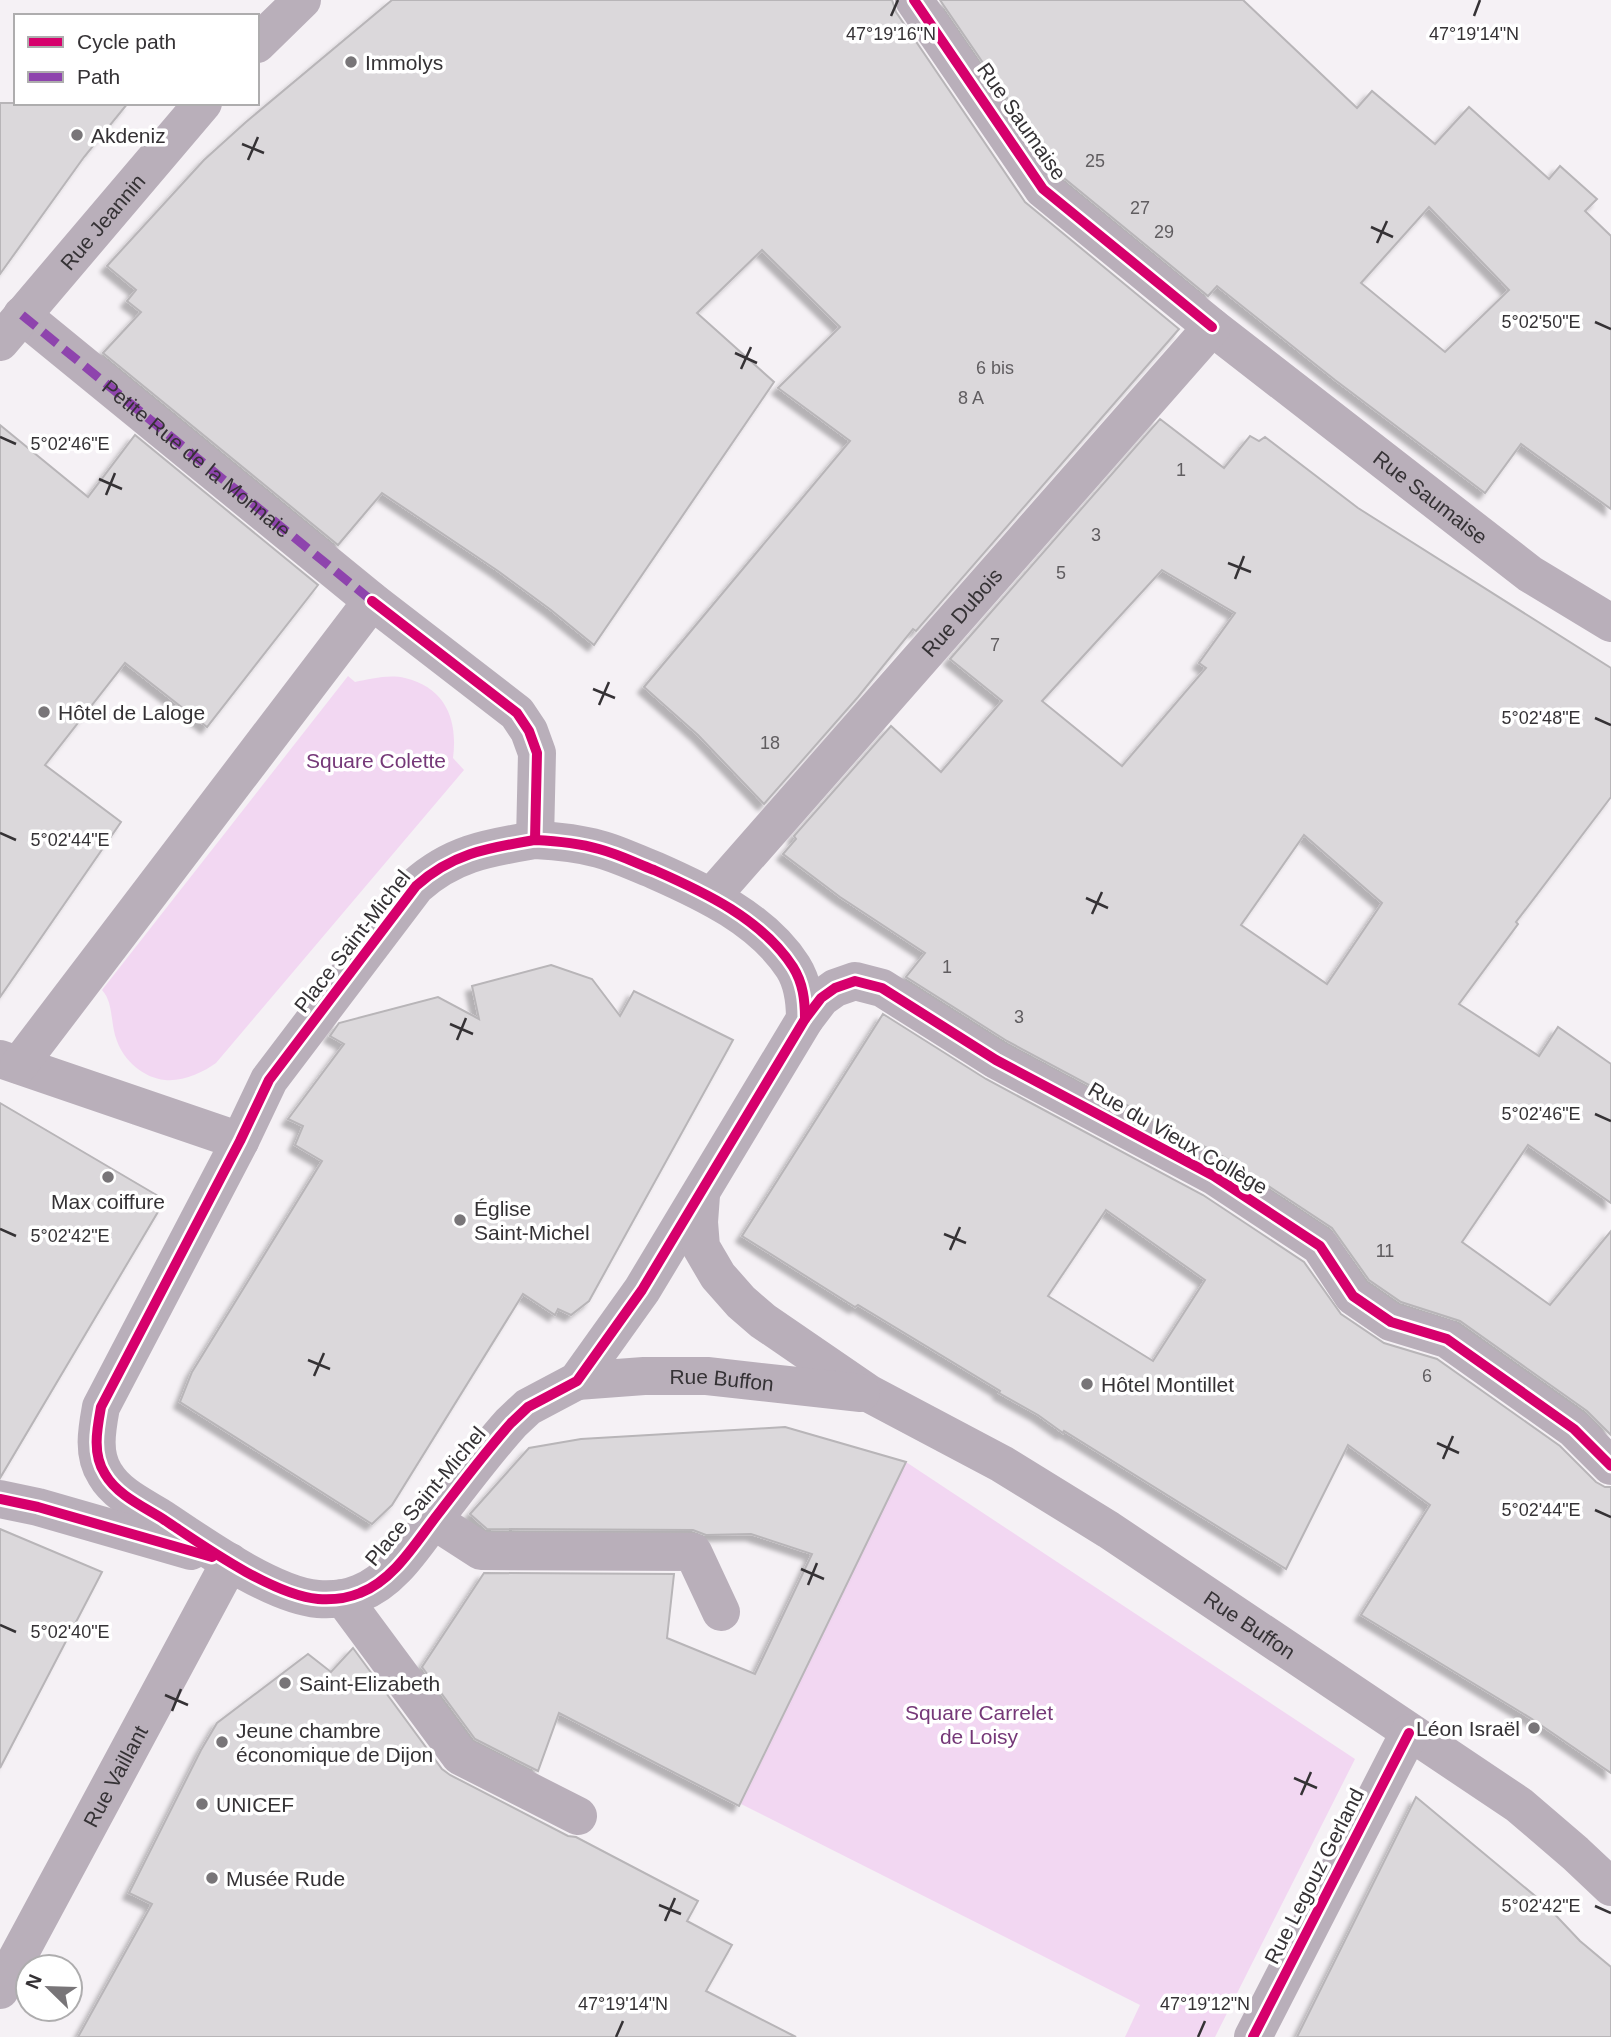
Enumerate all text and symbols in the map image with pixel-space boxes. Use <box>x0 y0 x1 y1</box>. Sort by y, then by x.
legend <box>14 14 259 105</box>
text: 47°19'16"N <box>846 24 936 44</box>
text: 47°19'14"N <box>1429 24 1519 44</box>
text: Cycle path <box>77 30 176 53</box>
place label: Immolys <box>365 51 443 74</box>
marker: Immolys <box>343 54 359 70</box>
street label: Rue Saumaise <box>973 58 1071 184</box>
text: Path <box>77 65 120 88</box>
place label: Akdeniz <box>91 124 166 147</box>
marker: Akdeniz <box>69 127 85 143</box>
house number: 25 <box>1085 151 1105 171</box>
street label: Rue Jeannin <box>55 169 149 274</box>
house number: 27 <box>1130 198 1150 218</box>
house number: 29 <box>1154 222 1174 242</box>
text: 5°02'50"E <box>1501 312 1581 332</box>
house number: 6 bis <box>976 358 1014 378</box>
street label: Petite Rue de la Monnaie <box>98 374 296 542</box>
house number: 8 A <box>958 388 984 408</box>
text: 5°02'46"E <box>30 434 110 454</box>
street label: Rue Saumaise <box>1369 446 1492 548</box>
house number: 1 <box>1176 460 1186 480</box>
house number: 3 <box>1091 525 1101 545</box>
street label: Rue Dubois <box>917 563 1006 661</box>
house number: 5 <box>1056 563 1066 583</box>
house number: 7 <box>990 635 1000 655</box>
place label: Hôtel de Laloge <box>58 701 205 724</box>
marker: Hôtel de Laloge <box>36 704 52 720</box>
text: 5°02'48"E <box>1501 708 1581 728</box>
house number: 18 <box>760 733 780 753</box>
park label: Square Colette <box>306 749 446 772</box>
text: 5°02'44"E <box>30 830 110 850</box>
street label: Place Saint-Michel <box>289 865 415 1017</box>
house number: 1 <box>942 957 952 977</box>
house number: 3 <box>1014 1007 1024 1027</box>
street label: Rue du Vieux Collège <box>1084 1077 1272 1199</box>
text: 5°02'46"E <box>1501 1104 1581 1124</box>
marker: Max coiffure <box>100 1169 116 1185</box>
place label: Max coiffure <box>51 1190 165 1213</box>
place label: Église Saint-Michel <box>474 1197 590 1244</box>
marker: Église Saint-Michel <box>452 1212 468 1228</box>
text: 5°02'42"E <box>30 1226 110 1246</box>
house number: 11 <box>1376 1241 1394 1261</box>
street label: Rue Buffon <box>669 1365 775 1395</box>
house number: 6 <box>1422 1366 1432 1386</box>
place label: Hôtel Montillet <box>1101 1373 1234 1396</box>
marker: Hôtel Montillet <box>1079 1376 1095 1392</box>
street label: Place Saint-Michel <box>360 1422 490 1570</box>
text: 5°02'44"E <box>1501 1500 1581 1520</box>
street label: Rue Buffon <box>1200 1586 1300 1663</box>
text: 5°02'40"E <box>30 1622 110 1642</box>
place label: Saint-Elizabeth <box>299 1672 440 1695</box>
marker: Saint-Elizabeth <box>277 1675 293 1691</box>
park label: Square Carrelet de Loisy <box>905 1701 1053 1748</box>
place label: Léon Israël <box>1416 1717 1520 1740</box>
place label: Jeune chambre économique de Dijon <box>236 1719 433 1766</box>
marker: Léon Israël <box>1526 1720 1542 1736</box>
street label: Rue Vaillant <box>78 1721 152 1831</box>
marker: Jeune chambre économique de Dijon <box>214 1734 230 1750</box>
street label: Rue Legouz Gerland <box>1260 1784 1368 1968</box>
place label: UNICEF <box>216 1793 294 1816</box>
marker: UNICEF <box>194 1796 210 1812</box>
place label: Musée Rude <box>226 1867 345 1890</box>
marker: Musée Rude <box>204 1870 220 1886</box>
text: 5°02'42"E <box>1501 1896 1581 1916</box>
north arrow <box>14 1953 84 2023</box>
text: N <box>21 1971 46 1992</box>
text: 47°19'14"N <box>578 1994 668 2014</box>
text: 47°19'12"N <box>1160 1994 1250 2014</box>

